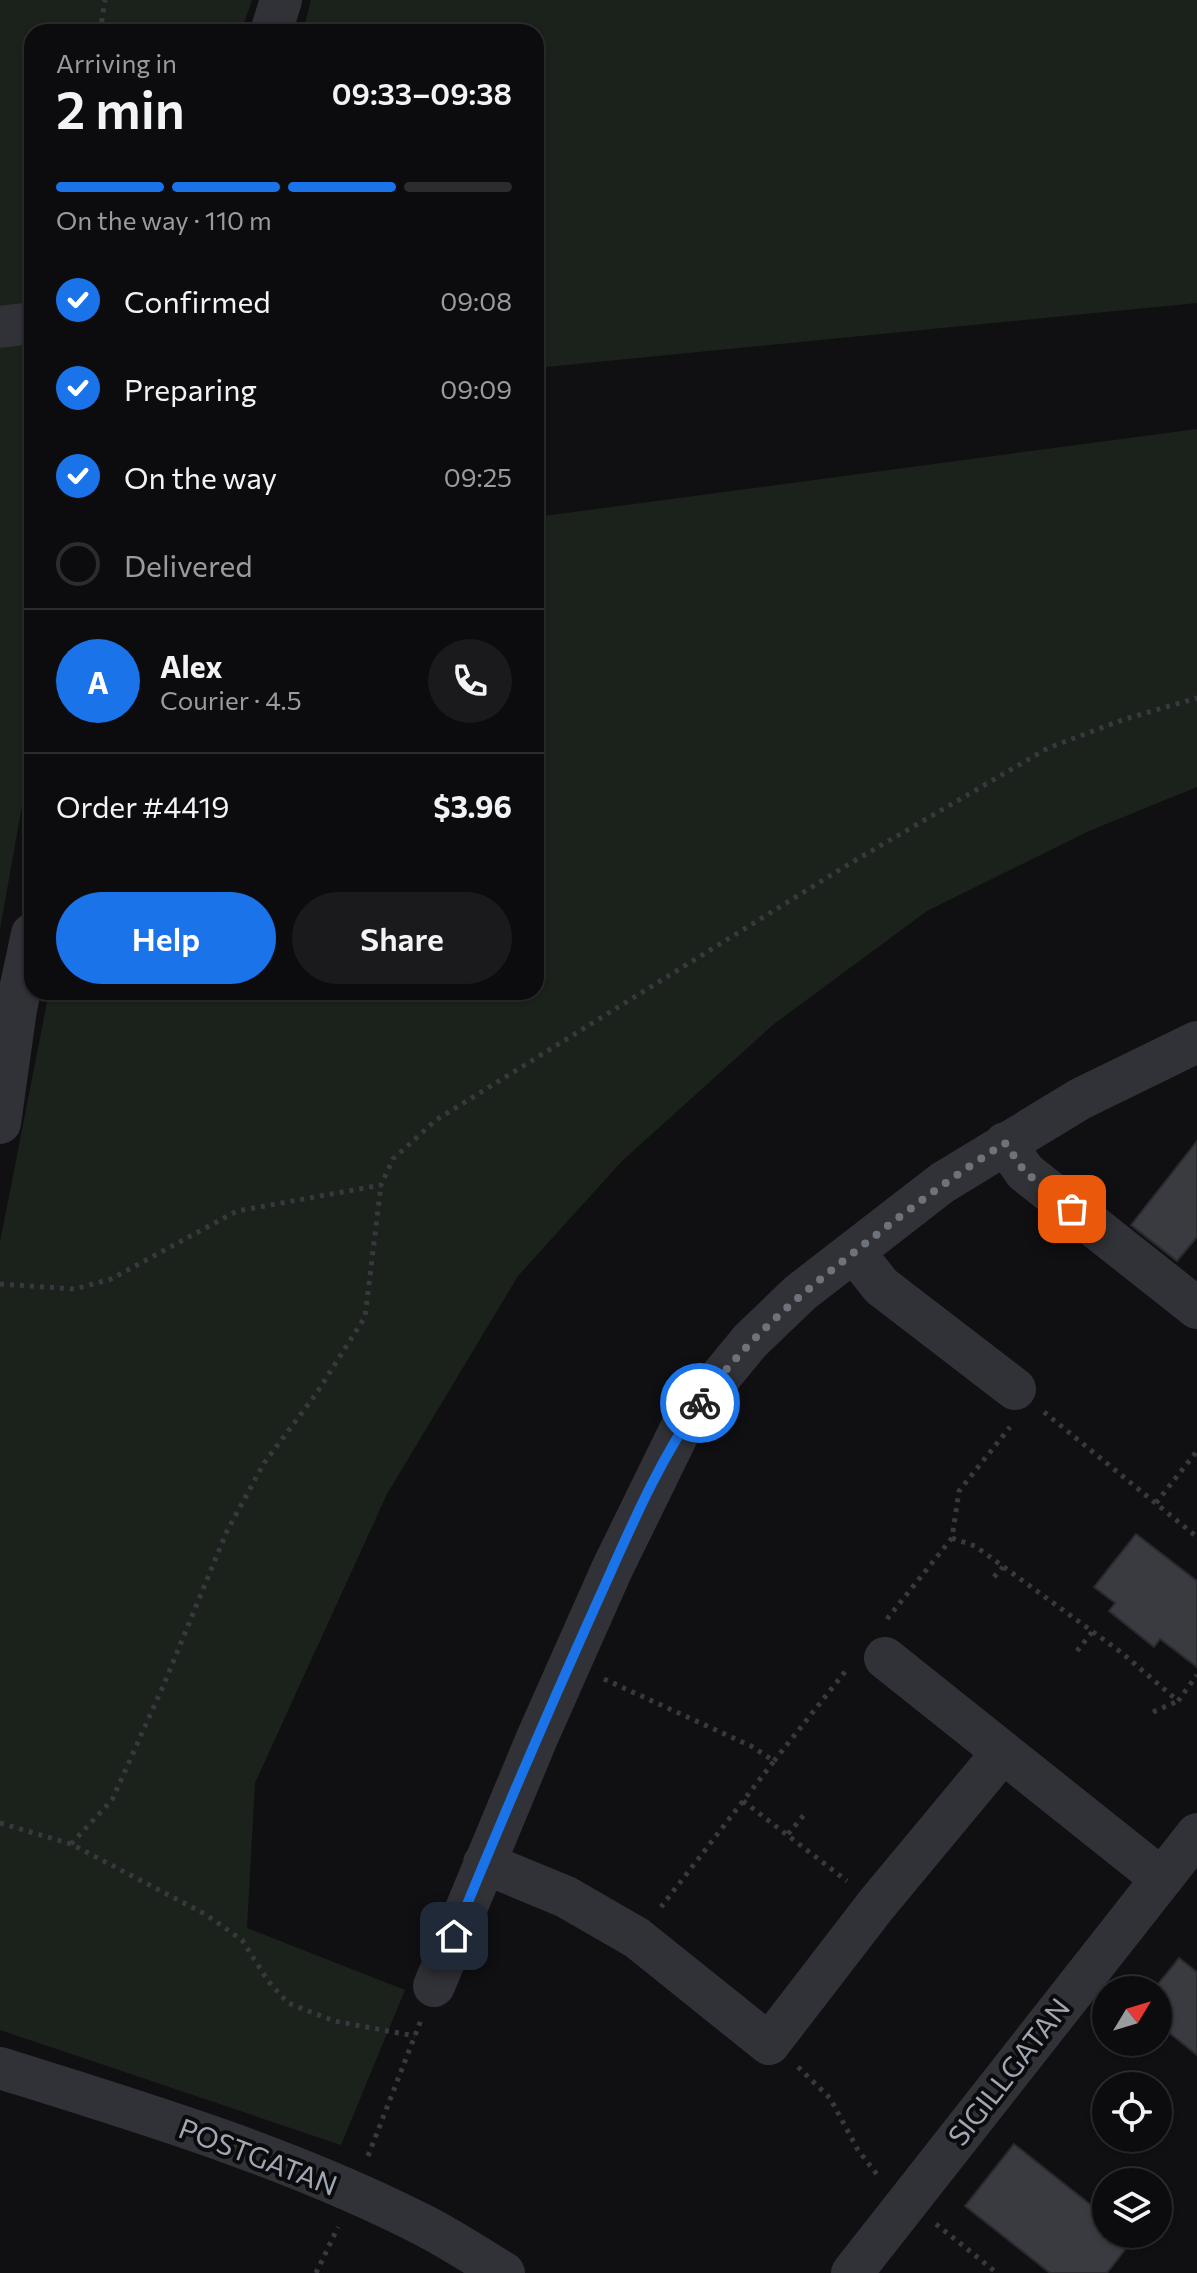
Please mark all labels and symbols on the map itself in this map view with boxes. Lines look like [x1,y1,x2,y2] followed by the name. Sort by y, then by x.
[1038,1175,1106,1243] pin
[660,1363,740,1443] courier
[420,1902,488,1970] pin
[1092,1976,1172,2056] north arrow
[940,1991,1076,2152] street label: SIGILLGATAN
[174,2110,342,2202] street label: POSTGATAN

